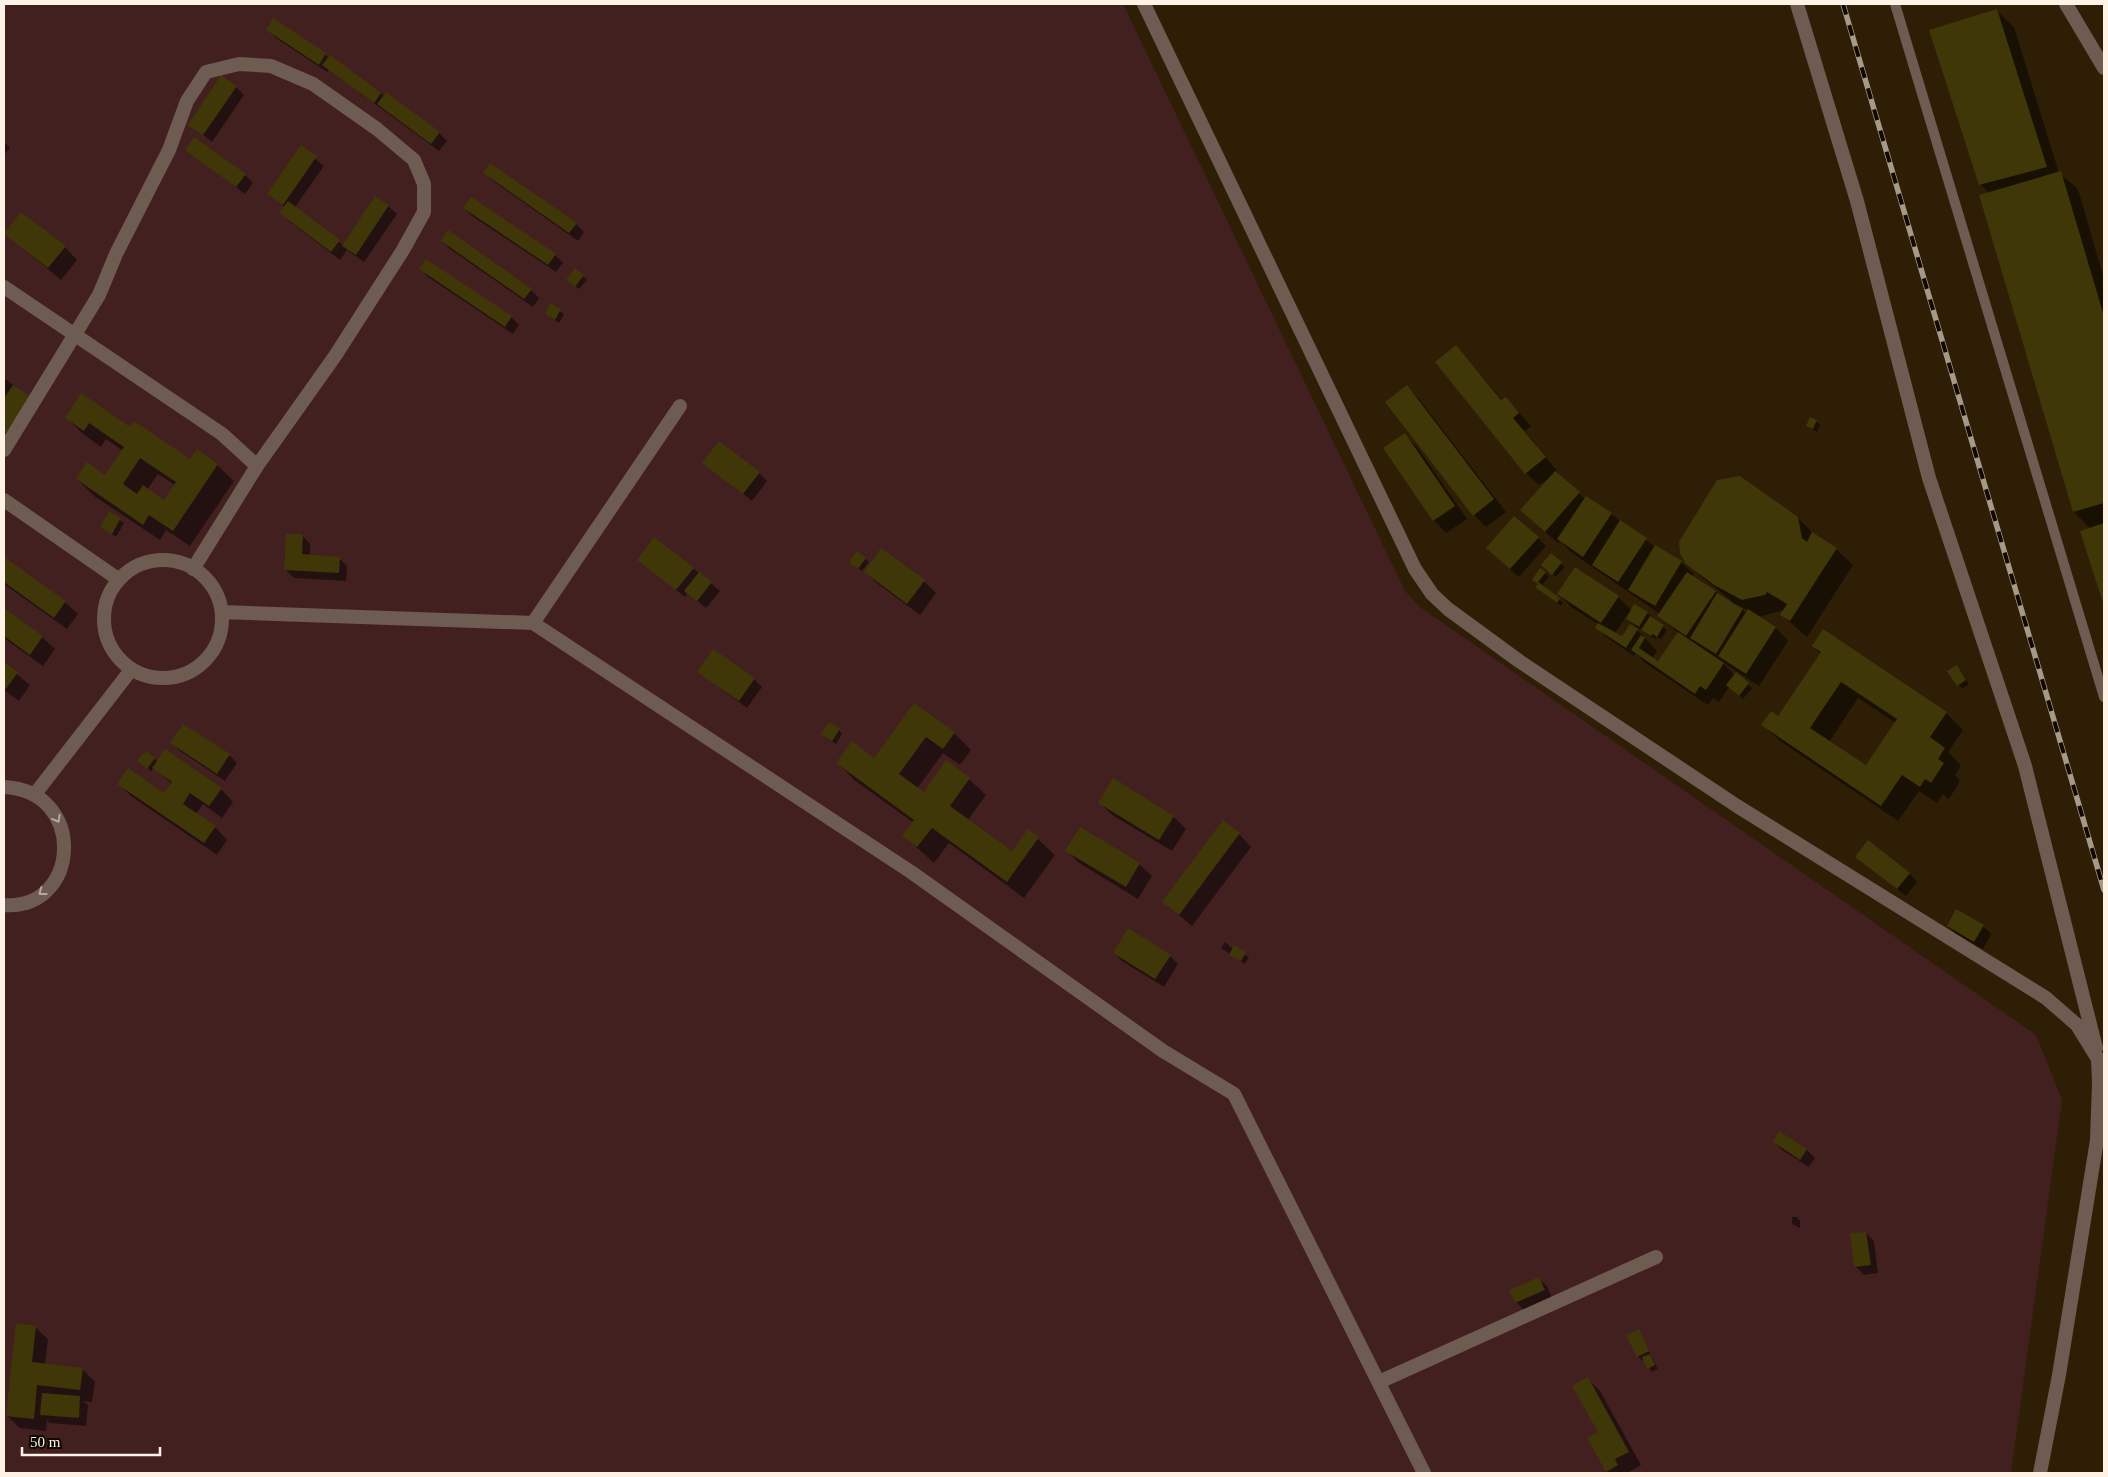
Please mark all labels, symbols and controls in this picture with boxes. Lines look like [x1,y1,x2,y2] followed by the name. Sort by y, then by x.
[51,813,61,822] one-way arrow
[39,887,48,895] one-way arrow
[22,1424,160,1456] scale bar
[30,1434,61,1450] text: 50 m

